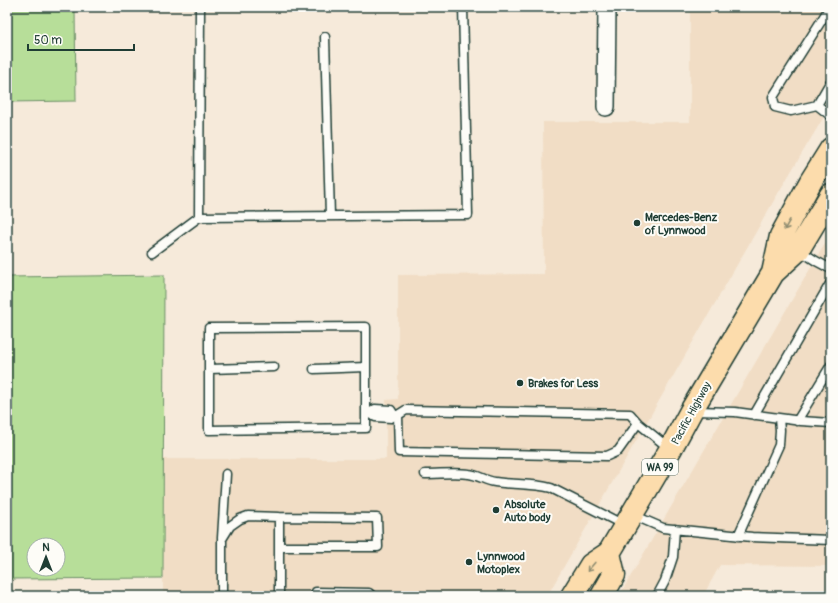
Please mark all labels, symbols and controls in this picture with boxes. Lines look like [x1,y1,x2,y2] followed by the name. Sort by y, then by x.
[28,26,134,52] scale bar
[34,33,62,48] text: 50 m
[644,211,717,237] place label: Mercedes-Benz of Lynnwood
[632,218,642,228] marker: Mercedes-Benz of Lynnwood
[782,218,790,230] one-way arrow
[528,377,598,390] place label: Brakes for Less
[515,378,525,388] marker: Brakes for Less
[669,379,714,447] street label: Pacific Highway
[642,459,678,475] road number: WA 99
[504,498,551,524] place label: Absolute Auto body
[491,505,501,515] marker: Absolute Auto body
[26,537,66,577] north arrow
[42,541,50,554] text: N
[477,550,525,576] place label: Lynnwood Motoplex
[464,557,474,567] marker: Lynnwood Motoplex
[587,562,595,573] one-way arrow

